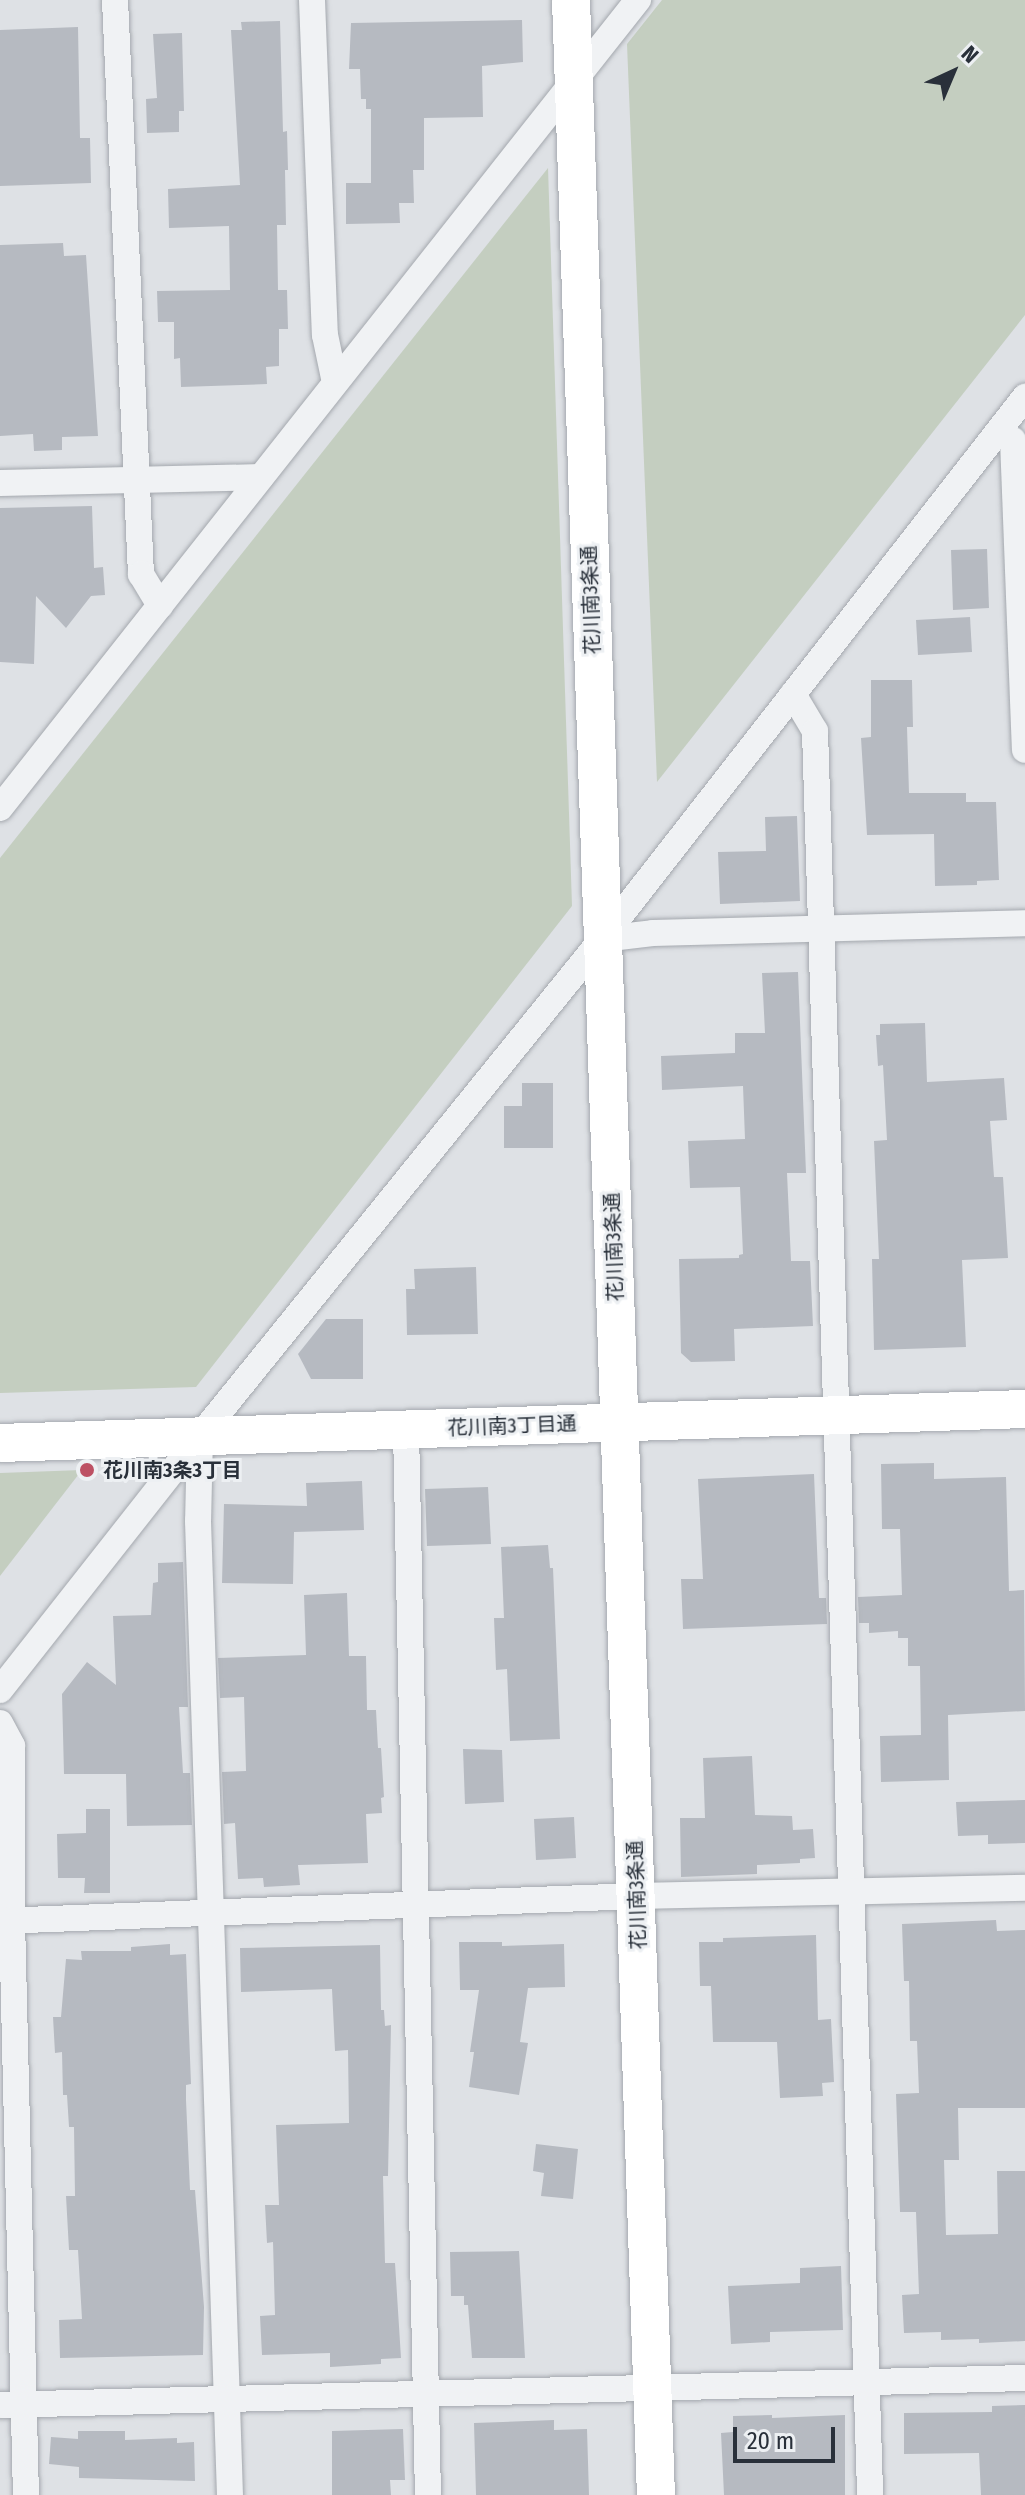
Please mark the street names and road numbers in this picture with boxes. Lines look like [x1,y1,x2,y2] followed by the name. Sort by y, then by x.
[577,545,605,655] street label: 花川南3条通
[600,1192,628,1302] street label: 花川南3条通
[447,1412,577,1440] street label: 花川南3丁目通
[623,1840,651,1950] street label: 花川南3条通

